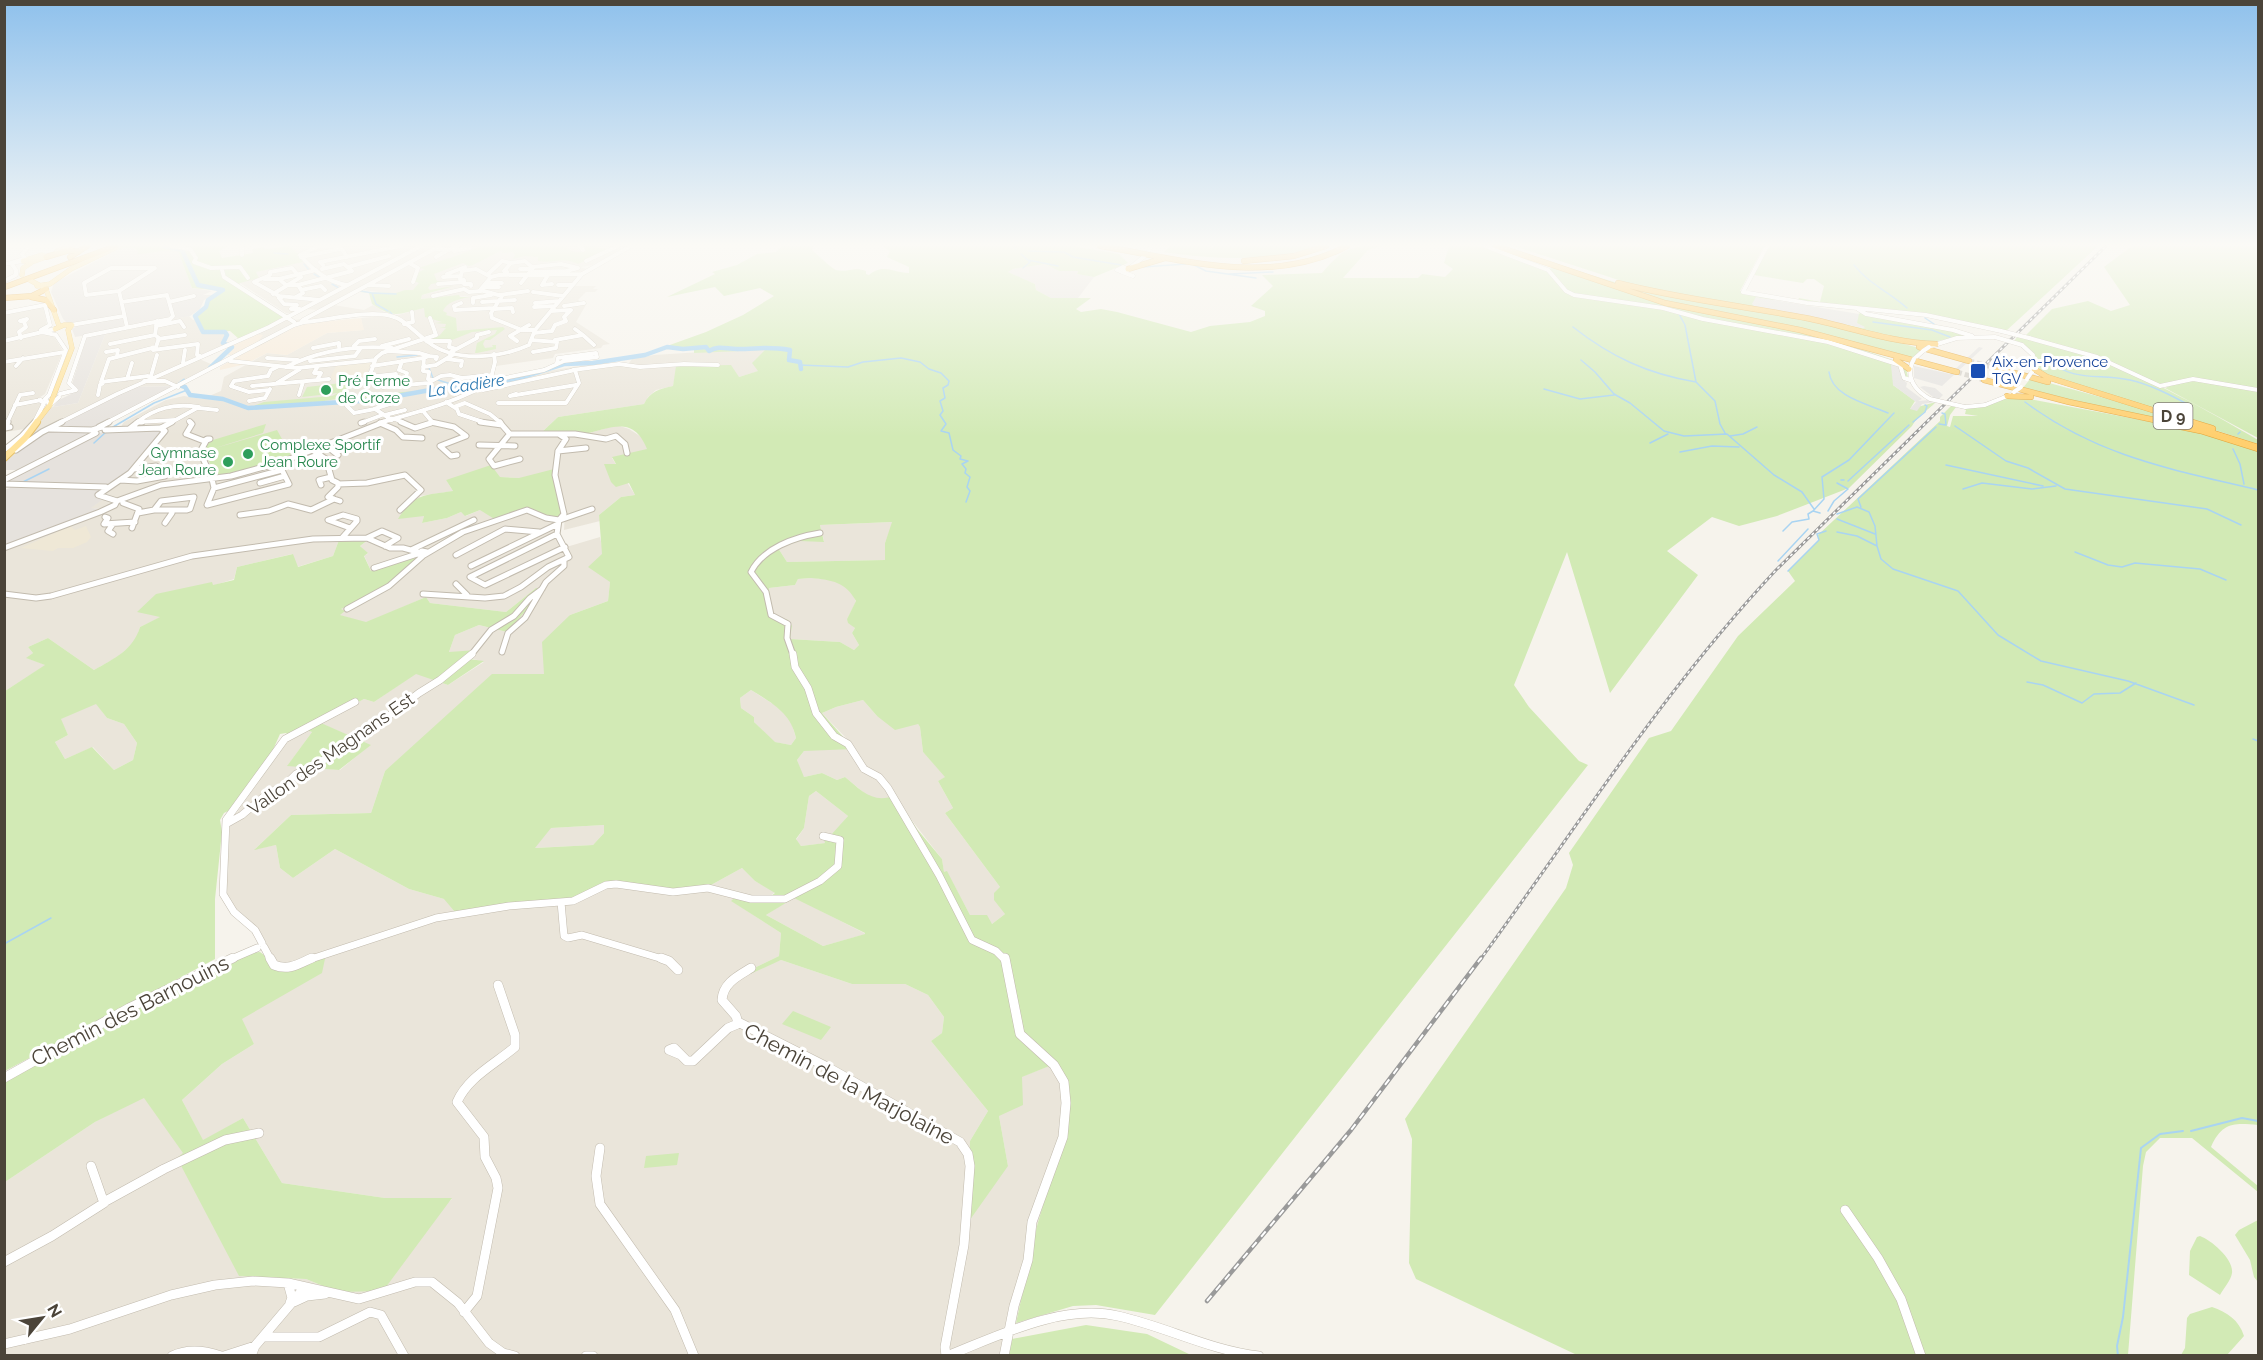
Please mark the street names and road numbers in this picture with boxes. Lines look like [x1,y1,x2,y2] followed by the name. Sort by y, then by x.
[2154,403,2192,429] road number: D 9
[244,688,418,819] street label: Vallon des Magnans Est
[27,950,233,1071] street label: Chemin des Barnouins
[740,1018,959,1150] street label: Chemin de la Marjolaine

